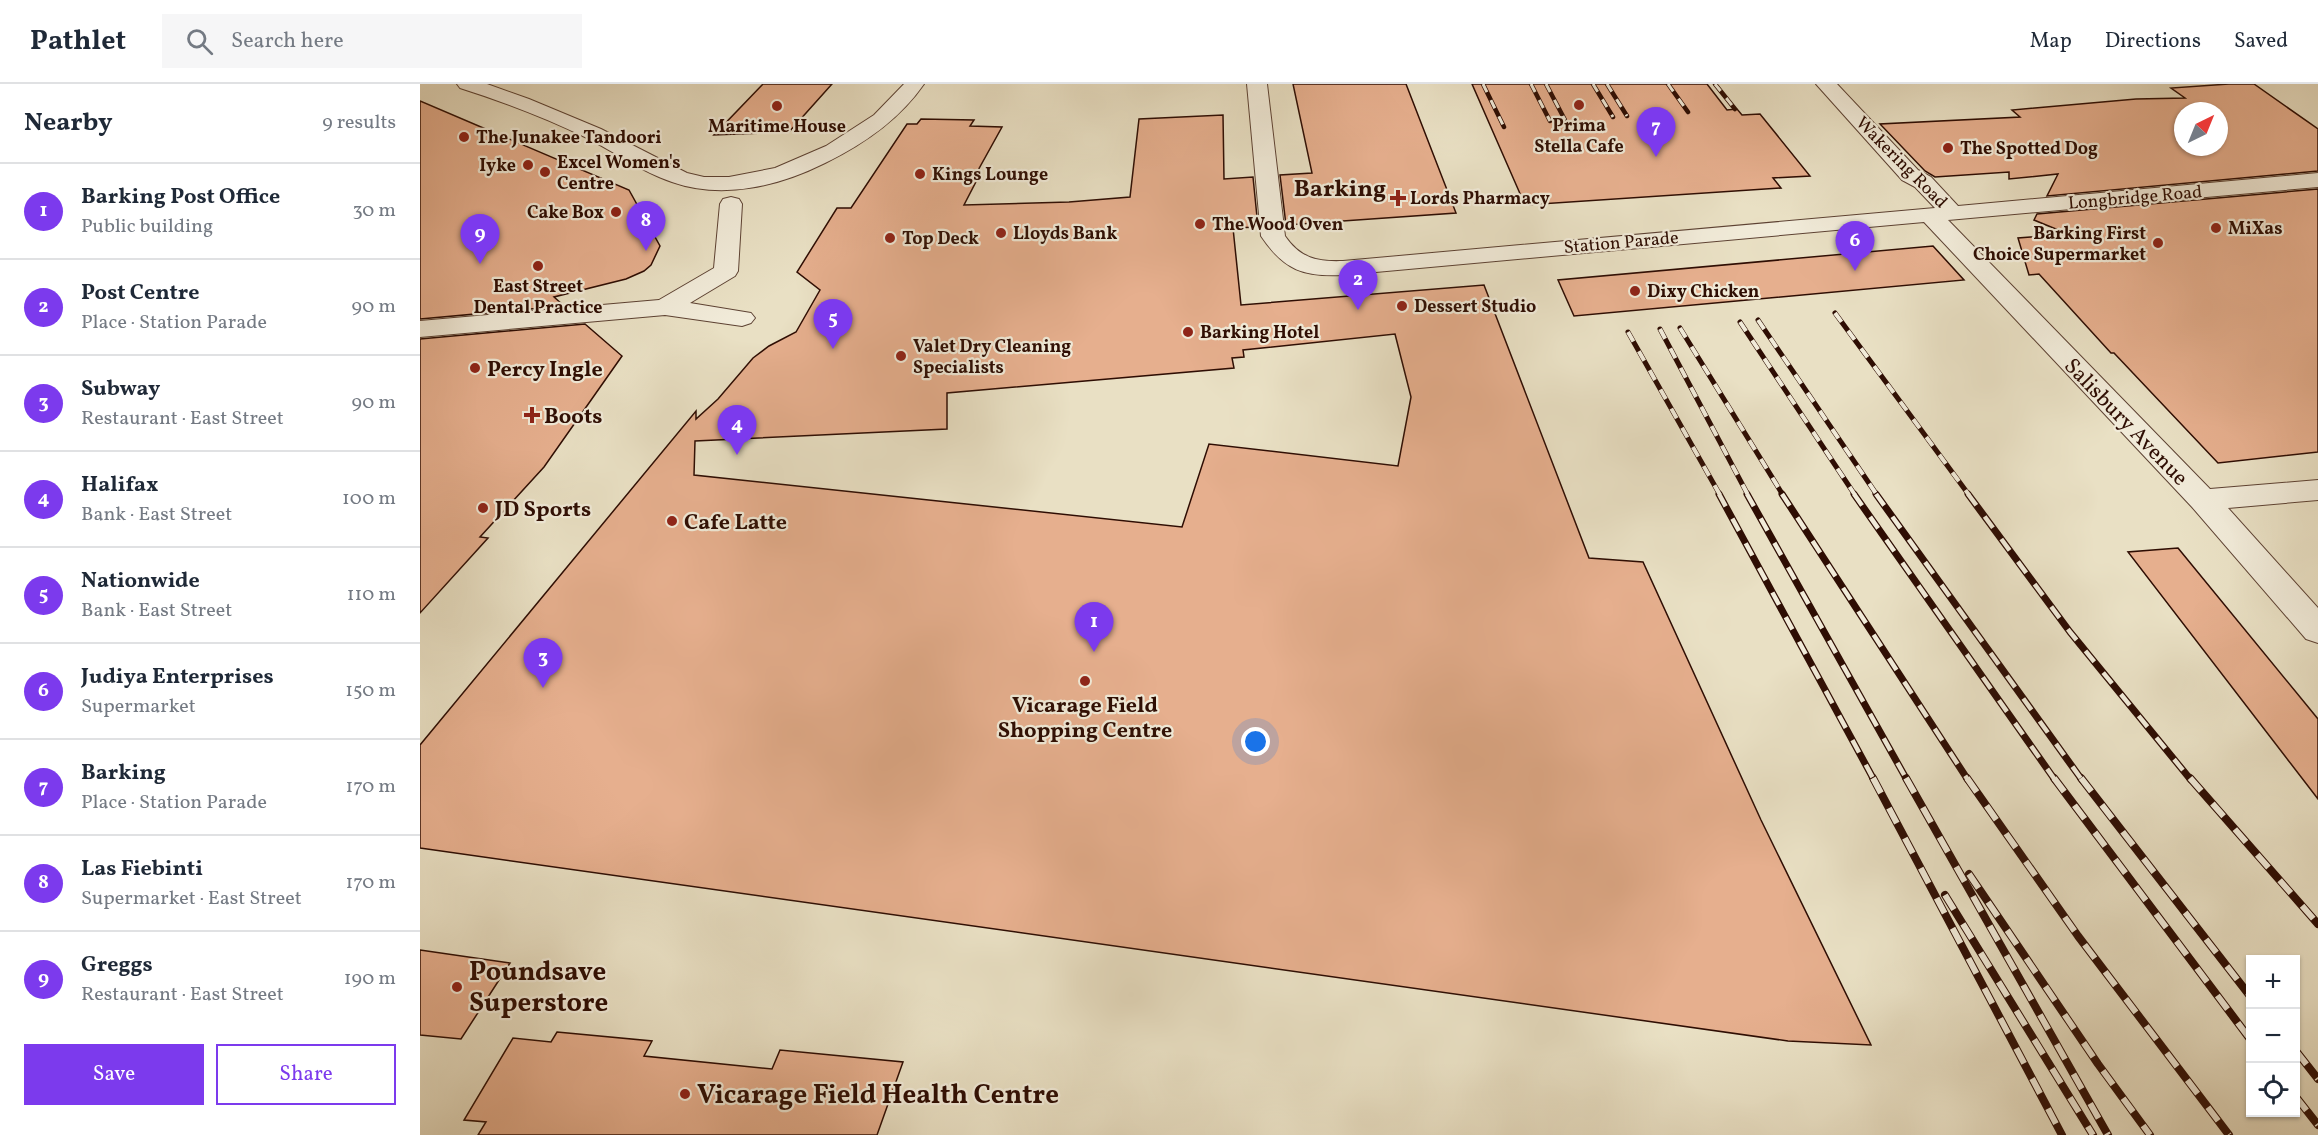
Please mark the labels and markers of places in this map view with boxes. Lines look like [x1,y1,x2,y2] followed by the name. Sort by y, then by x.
[1572,98,1586,112] marker: Prima Stella Cafe
[770,99,784,113] marker: Maritime House
[1636,107,1676,157] pin: 7
[1534,114,1624,160] place label: Prima Stella Cafe
[708,115,846,140] place label: Maritime House
[476,126,662,151] place label: The Junakee Tandoori
[457,130,471,144] marker: The Junakee Tandoori
[1960,137,2098,162] place label: The Spotted Dog
[1941,141,1955,155] marker: The Spotted Dog
[557,151,681,197] place label: Excel Women's Centre
[479,154,516,179] place label: Iyke
[521,158,535,172] marker: Iyke
[932,163,1048,188] place label: Kings Lounge
[538,165,552,179] marker: Excel Women's Centre
[913,167,927,181] marker: Kings Lounge
[1410,187,1550,212] place label: Lords Pharmacy
[1391,191,1405,205] marker: Lords Pharmacy
[527,201,604,226] place label: Cake Box
[626,202,666,251] pin: 8
[609,205,623,219] marker: Cake Box
[1212,213,1343,238] place label: The Wood Oven
[460,214,500,264] pin: 9
[1193,217,1207,231] marker: The Wood Oven
[2228,217,2283,242] place label: MiXas
[2209,221,2223,235] marker: MiXas
[1013,222,1117,247] place label: Lloyds Bank
[1836,222,1874,271] pin: 6
[1973,222,2146,268] place label: Barking First Choice Supermarket
[994,226,1008,240] marker: Lloyds Bank
[902,227,979,252] place label: Top Deck
[883,231,897,245] marker: Top Deck
[2151,236,2165,250] marker: Barking First Choice Supermarket
[531,259,545,273] marker: East Street Dental Practice
[1338,260,1378,310] pin: 2
[473,275,603,321] place label: East Street Dental Practice
[1647,280,1760,305] place label: Dixy Chicken
[1628,284,1642,298] marker: Dixy Chicken
[1414,295,1536,320] place label: Dessert Studio
[1395,299,1409,313] marker: Dessert Studio
[814,300,852,349] pin: 5
[1200,321,1319,346] place label: Barking Hotel
[1181,325,1195,339] marker: Barking Hotel
[913,335,1071,381] place label: Valet Dry Cleaning Specialists
[894,349,908,363] marker: Valet Dry Cleaning Specialists
[487,355,603,386] place label: Percy Ingle
[468,361,482,375] marker: Percy Ingle
[544,402,602,433] place label: Boots
[718,406,756,455] pin: 4
[525,408,539,422] marker: Boots
[494,495,591,526] place label: JD Sports
[476,501,490,515] marker: JD Sports
[684,508,787,539] place label: Cafe Latte
[665,514,679,528] marker: Cafe Latte
[1074,602,1114,652] pin: 1
[524,638,562,688] pin: 3
[1078,674,1092,688] marker: Vicarage Field Shopping Centre
[998,691,1172,747] place label: Vicarage Field Shopping Centre
[469,954,608,1023] place label: Poundsave Superstore
[450,980,464,994] marker: Poundsave Superstore
[697,1077,1059,1115] place label: Vicarage Field Health Centre
[678,1087,692,1101] marker: Vicarage Field Health Centre

